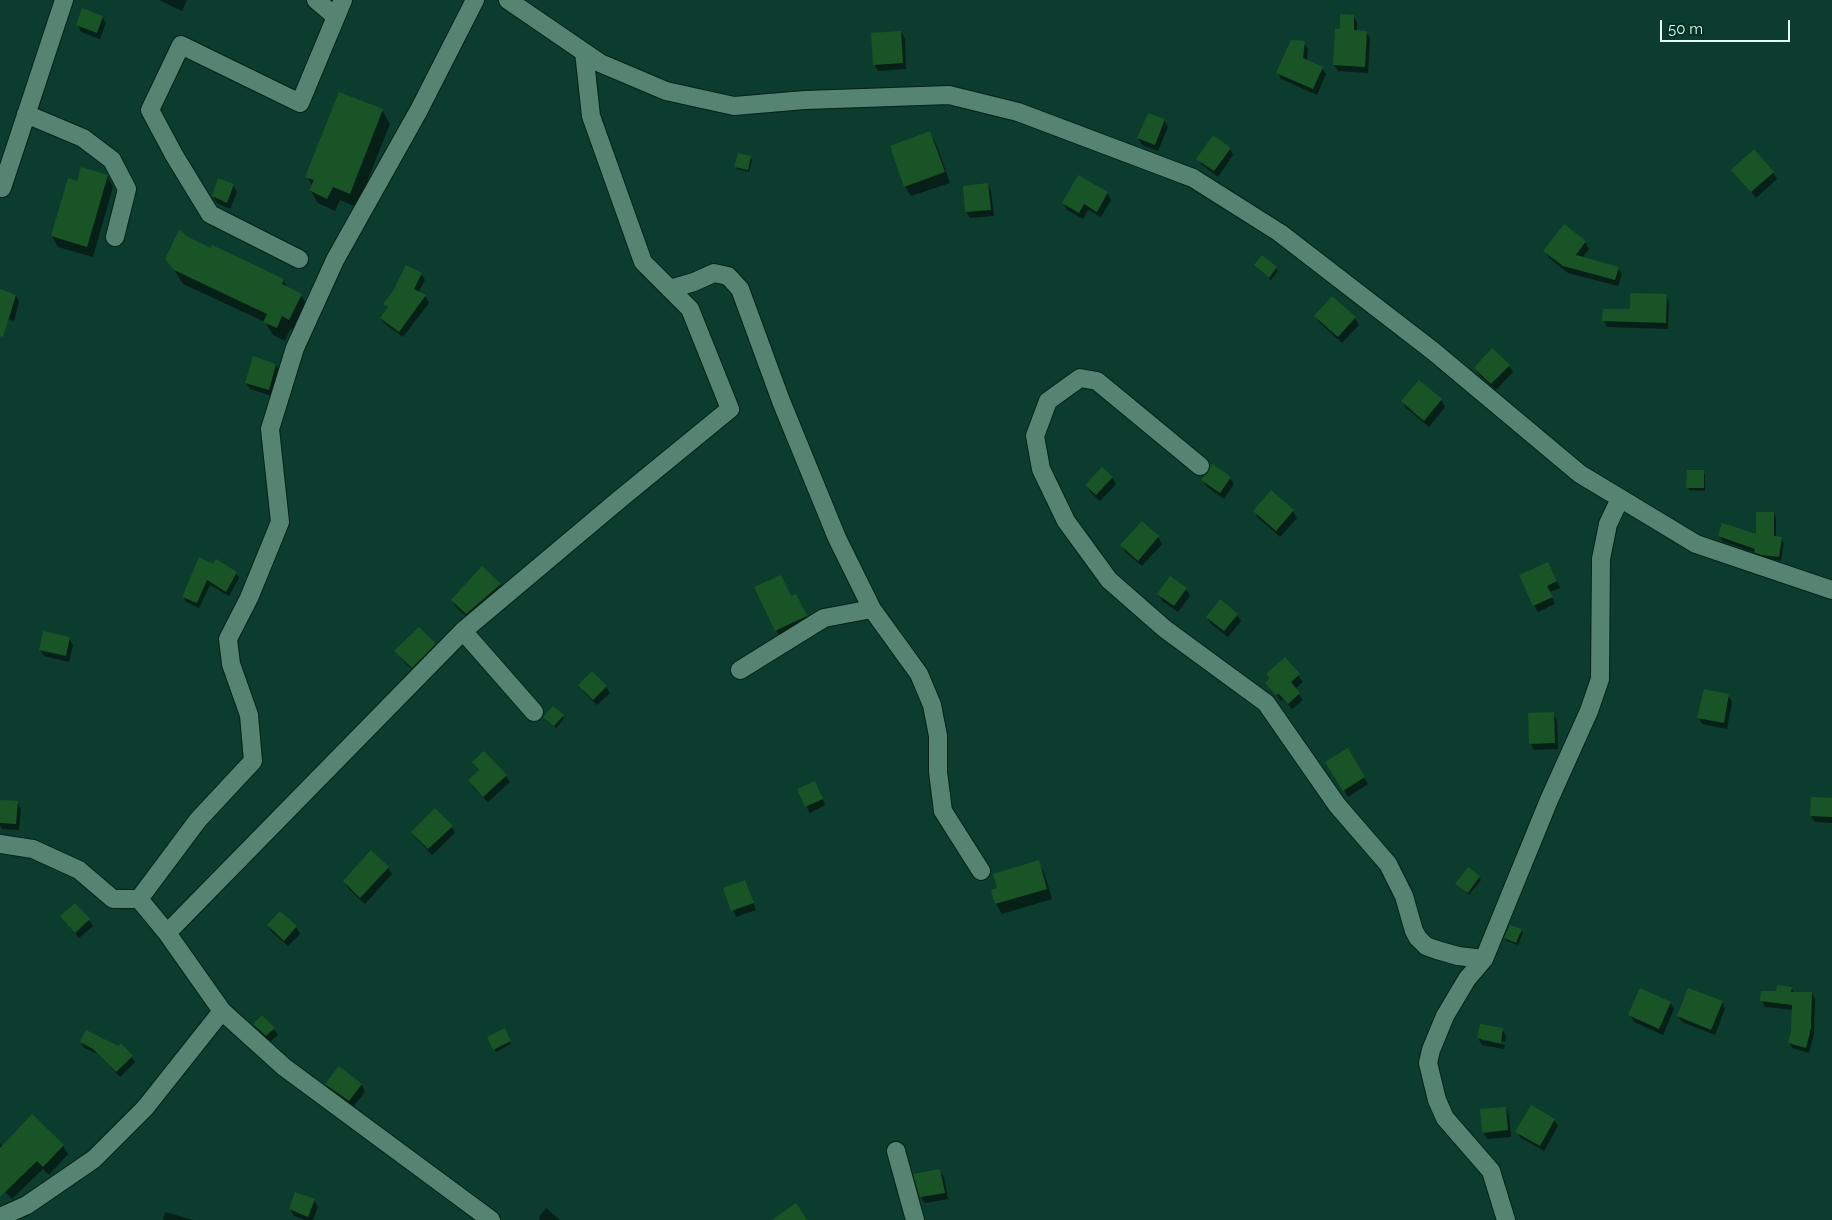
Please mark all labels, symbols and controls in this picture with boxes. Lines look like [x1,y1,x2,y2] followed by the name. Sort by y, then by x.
[1662,10,1792,42] scale bar
[1668,20,1703,38] text: 50 m

